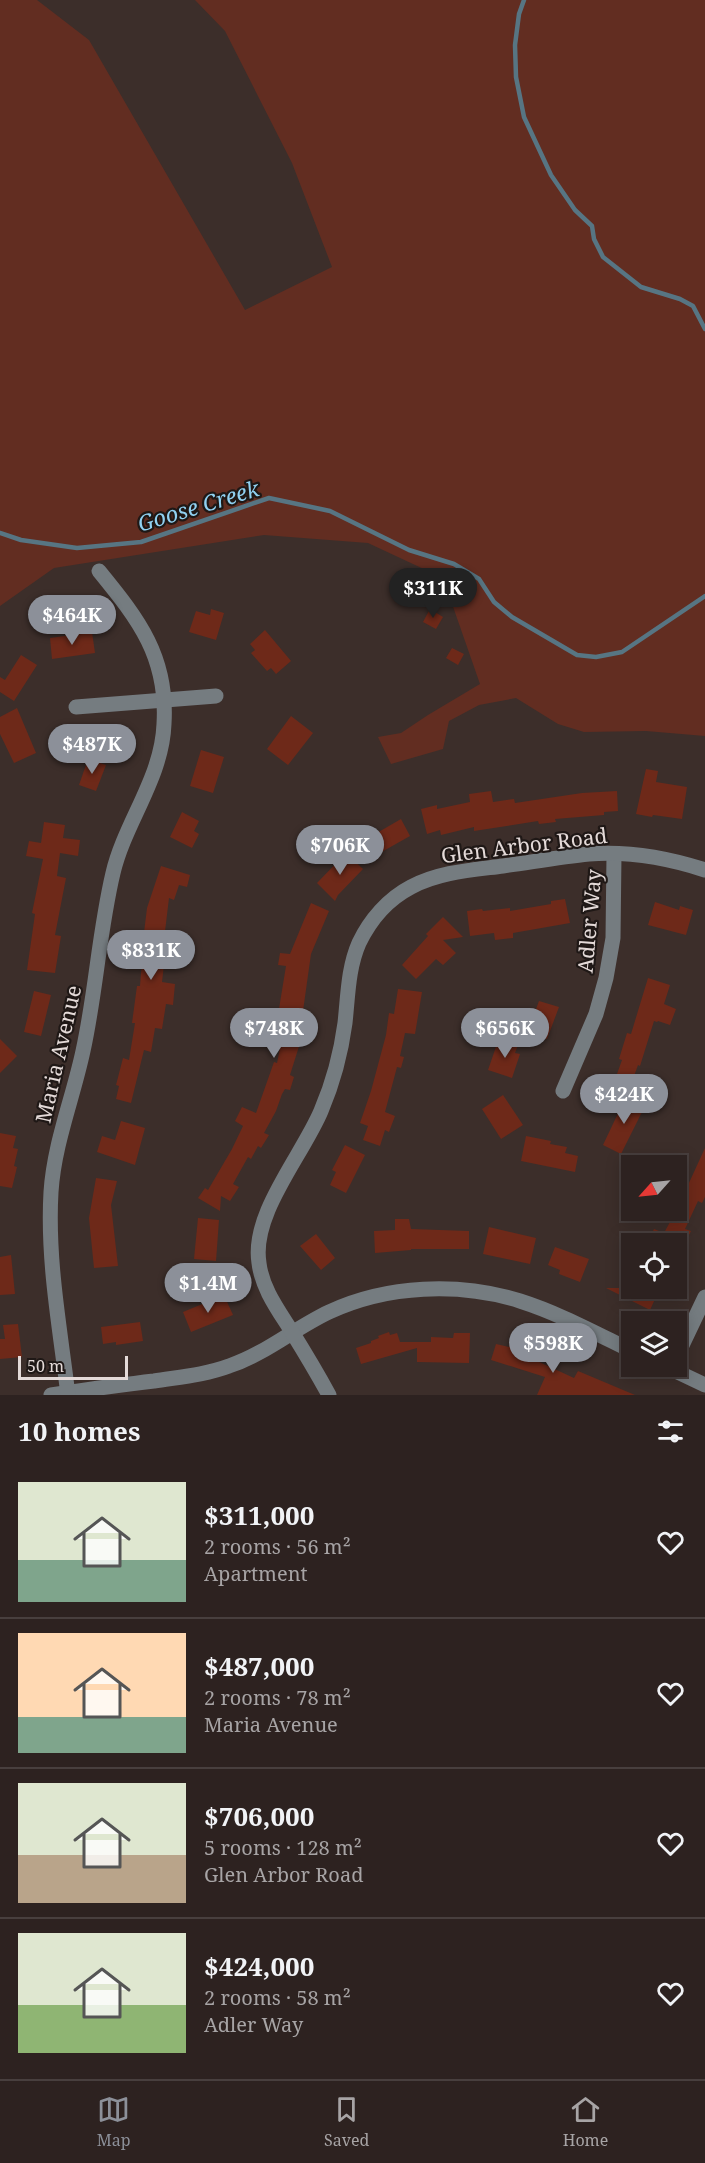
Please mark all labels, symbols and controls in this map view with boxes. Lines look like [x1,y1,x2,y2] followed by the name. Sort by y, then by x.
[134,472,264,538] water label: Goose Creek
[391,568,475,619] pin: $311K
[403,574,463,601] text: $311K
[30,595,114,646] pin: $464K
[42,601,102,628] text: $464K
[50,724,134,775] pin: $487K
[62,730,122,757] text: $487K
[439,821,609,869] street label: Glen Arbor Road
[298,825,382,876] pin: $706K
[310,831,370,858] text: $706K
[571,868,607,974] street label: Adler Way
[109,930,193,981] pin: $831K
[121,936,181,963] text: $831K
[29,982,87,1126] street label: Maria Avenue
[232,1008,316,1059] pin: $748K
[463,1008,547,1059] pin: $656K
[244,1014,304,1041] text: $748K
[475,1014,535,1041] text: $656K
[582,1074,666,1125] pin: $424K
[594,1080,654,1107] text: $424K
[621,1155,687,1221] north arrow
[621,1155,687,1377] map controls
[621,1233,687,1299] button: locate
[166,1263,250,1314] pin: $1.4M
[179,1269,237,1296] text: $1.4M
[621,1311,687,1377] button: layers
[511,1323,595,1374] pin: $598K
[523,1329,583,1356] text: $598K
[18,1353,128,1380] scale bar
[27,1355,64,1377] text: 50 m
[18,1413,140,1449] text: 10 homes
[654,1415,687,1448] icon: filters
[204,1497,314,1533] text: $311,000
[66,1506,138,1578] icon: home
[654,1526,687,1559] icon: heart
[204,1533,351,1560] text: 2 rooms · 56 m²
[204,1560,308,1587] text: Apartment
[204,1648,314,1684] text: $487,000
[66,1657,138,1729] icon: home
[654,1677,687,1710] icon: heart
[204,1684,351,1711] text: 2 rooms · 78 m²
[204,1711,338,1738] text: Maria Avenue
[204,1798,314,1834] text: $706,000
[66,1807,138,1879] icon: home
[654,1827,687,1860] icon: heart
[204,1834,362,1861] text: 5 rooms · 128 m²
[204,1861,363,1888] text: Glen Arbor Road
[204,1948,314,1984] text: $424,000
[66,1957,138,2029] icon: home
[654,1977,687,2010] icon: heart
[204,1984,351,2011] text: 2 rooms · 58 m²
[204,2011,303,2038] text: Adler Way
[97,2093,131,2151] tab: Map
[324,2093,369,2151] tab: Saved
[563,2093,608,2151] tab: Home

